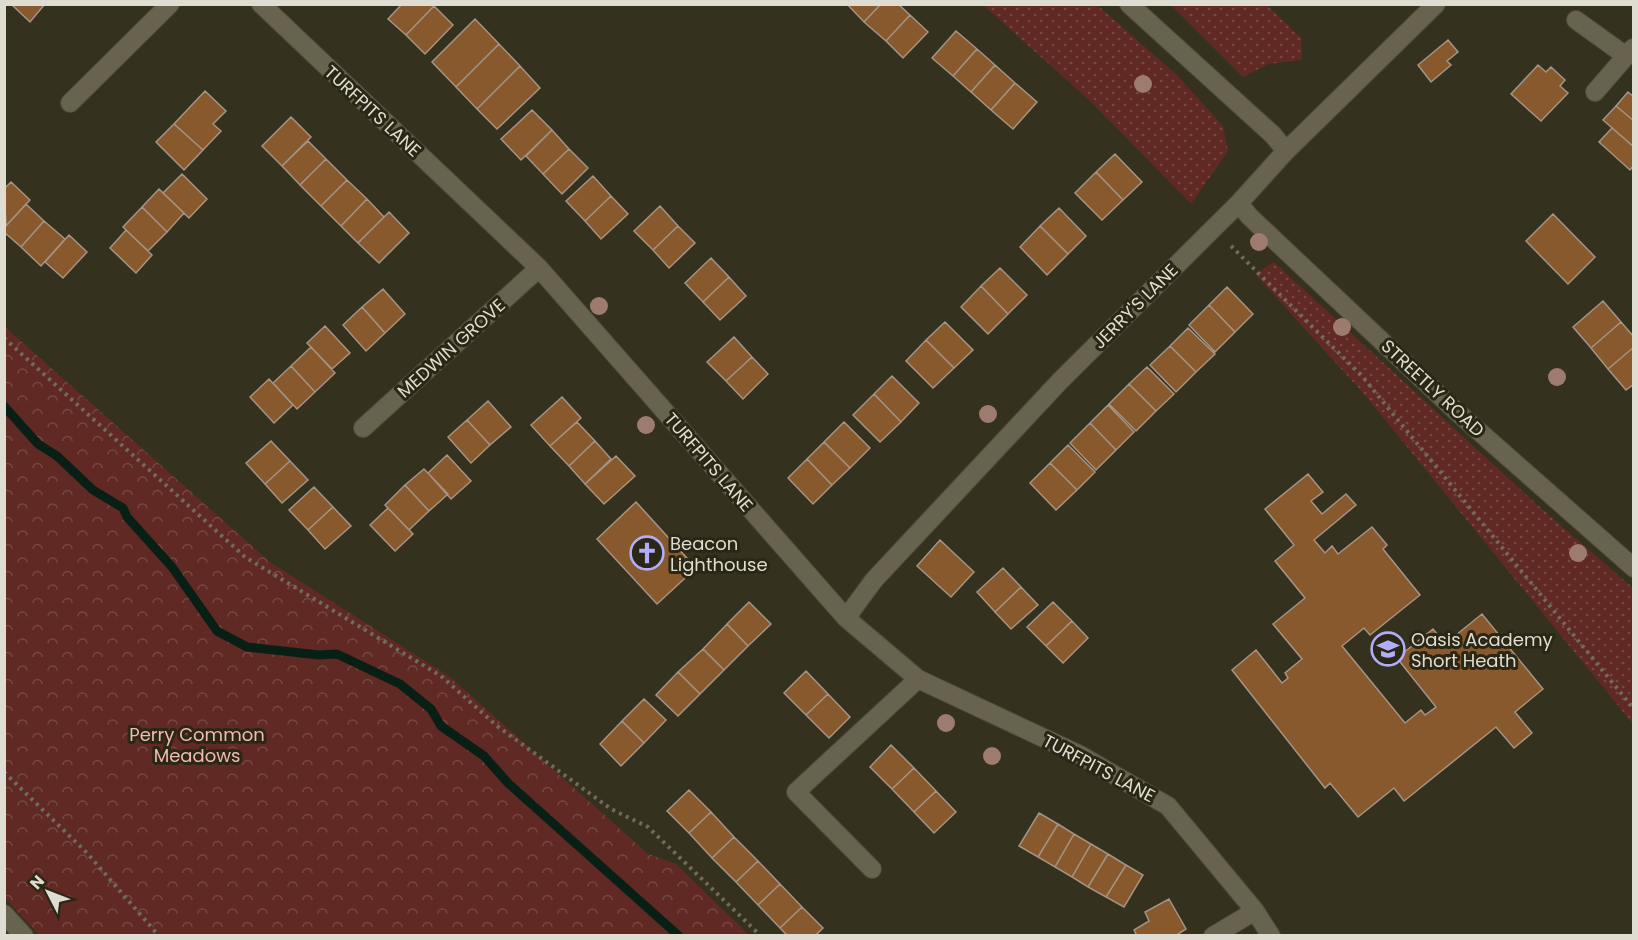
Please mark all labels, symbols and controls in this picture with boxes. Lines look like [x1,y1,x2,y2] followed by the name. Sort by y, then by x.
[319,60,427,162] street label: TURFPITS LANE
[1087,258,1183,354] street label: JERRY'S LANE
[392,293,510,403] street label: MEDWIN GROVE
[1376,334,1490,442] street label: STREETLY ROAD
[659,407,759,517] street label: TURFPITS LANE
[670,531,768,577] place label: Beacon Lighthouse
[629,535,665,571] church icon: Beacon Lighthouse
[1411,627,1553,673] place label: Oasis Academy Short Heath
[1370,631,1406,667] school or university icon: Oasis Academy Short Heath
[129,722,265,768] park label: Perry Common Meadows
[1039,728,1159,808] street label: TURFPITS LANE
[18,862,78,922] north arrow
[25,870,50,894] text: N

